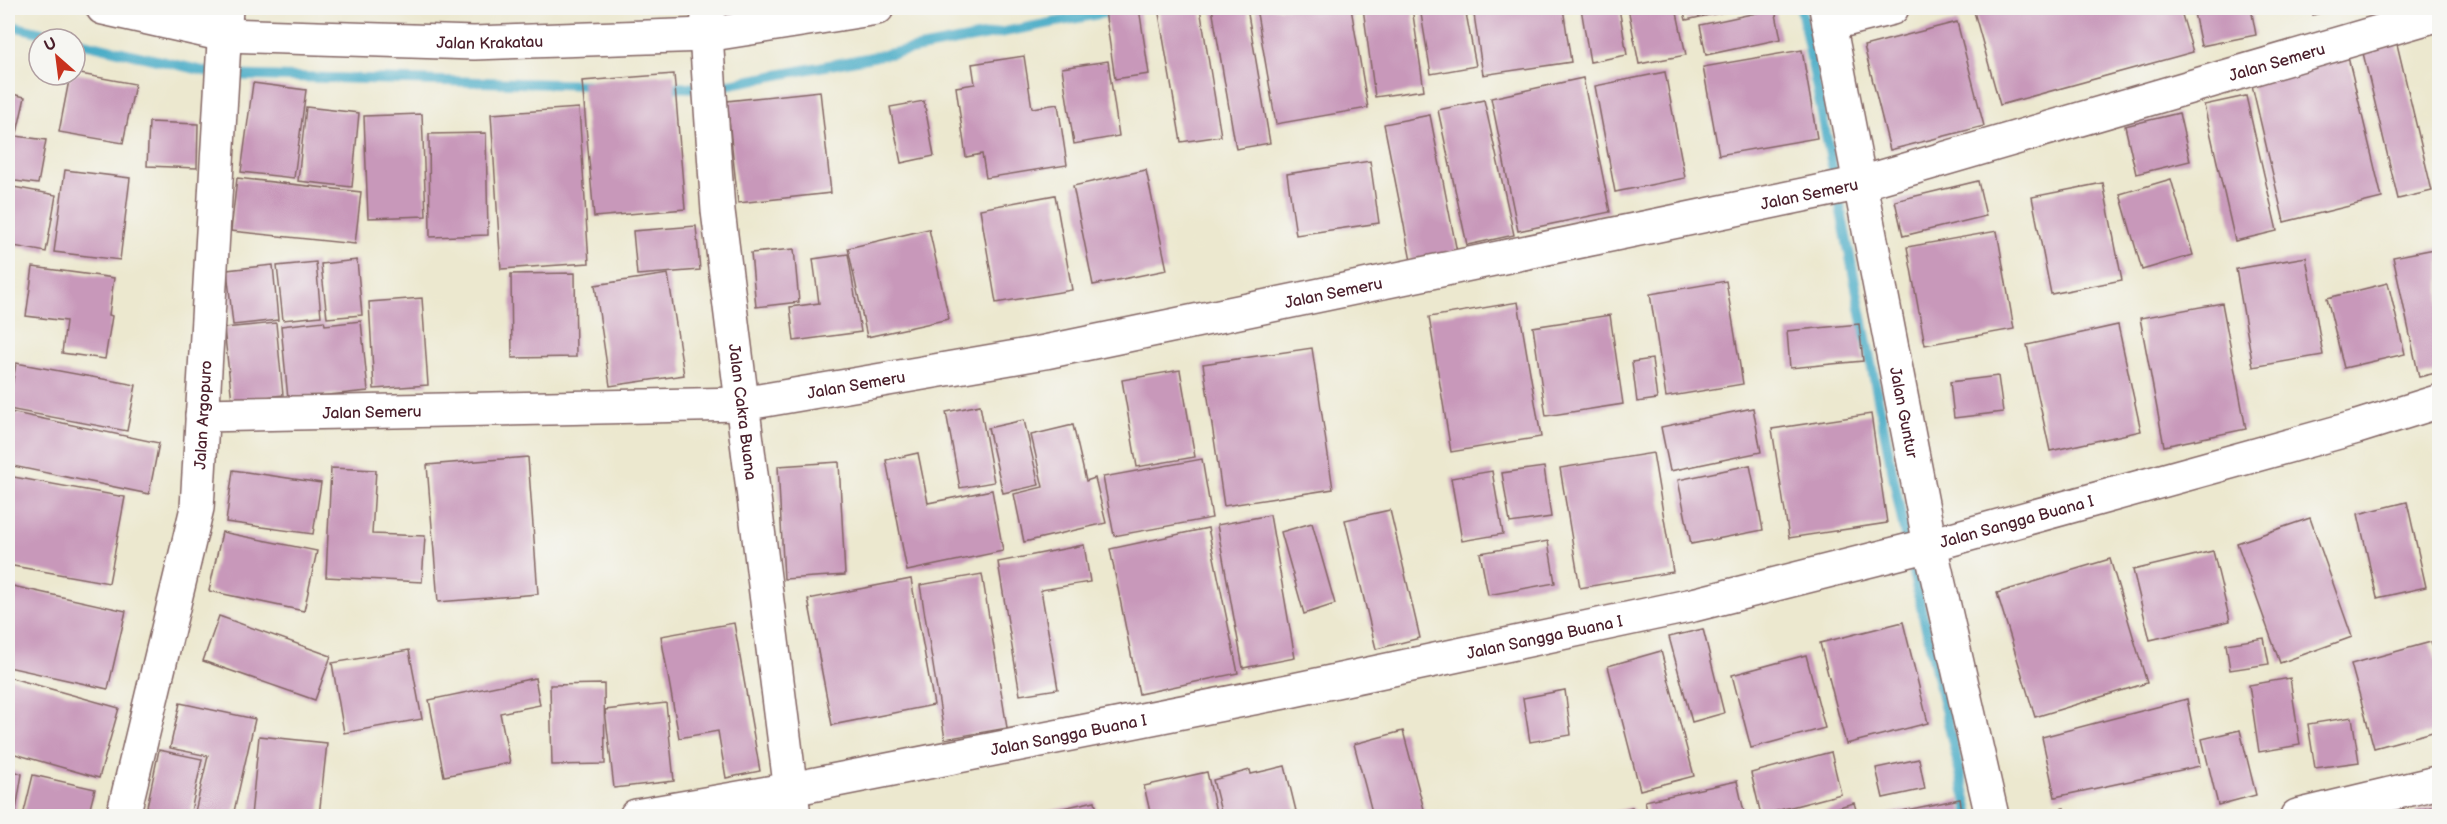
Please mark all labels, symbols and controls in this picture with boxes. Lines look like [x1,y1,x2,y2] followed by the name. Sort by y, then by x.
[27,27,87,87] north arrow
[436,33,544,54] street label: Jalan Krakatau
[41,34,60,56] text: U
[2227,40,2328,86] street label: Jalan Semeru
[1759,176,1860,215] street label: Jalan Semeru
[1283,274,1384,313] street label: Jalan Semeru
[724,343,760,481] street label: Jalan Cakra Buana
[191,360,217,470] street label: Jalan Argopuro
[1885,366,1921,460] street label: Jalan Guntur
[806,368,907,404] street label: Jalan Semeru
[322,403,422,424] street label: Jalan Semeru
[1938,492,2096,553] street label: Jalan Sangga Buana I
[1465,612,1624,664] street label: Jalan Sangga Buana I
[989,711,1148,761] street label: Jalan Sangga Buana I

